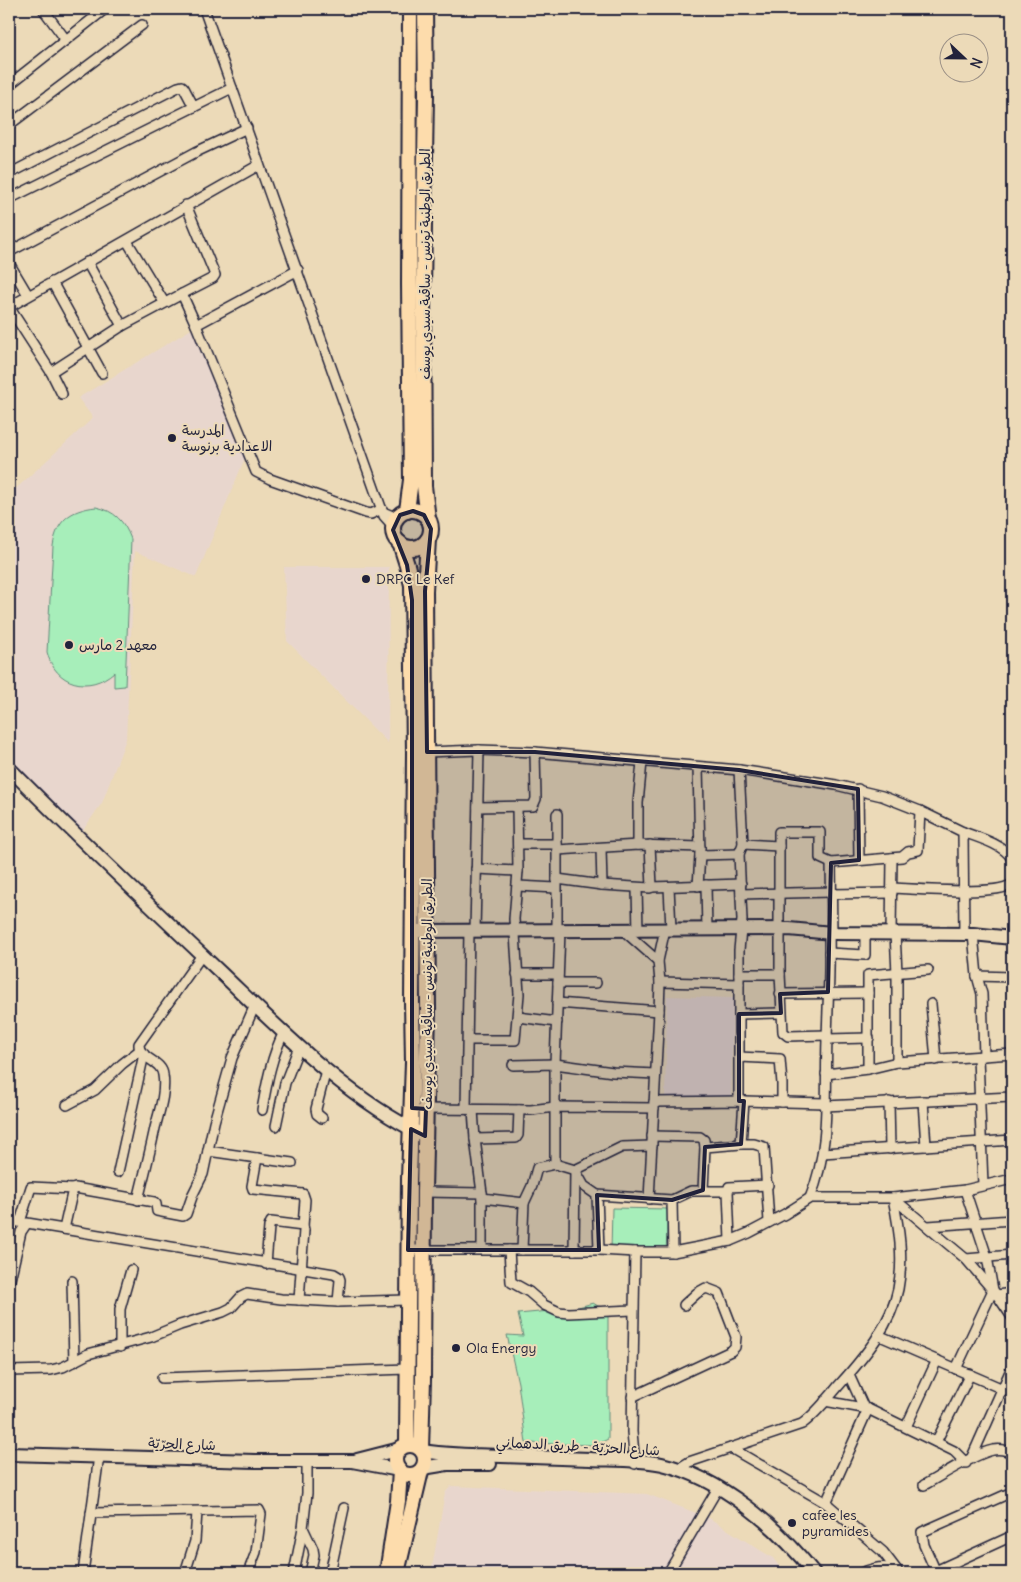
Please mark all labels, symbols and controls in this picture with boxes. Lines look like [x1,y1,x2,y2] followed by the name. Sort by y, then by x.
[938,32,988,82] north arrow
[966,55,986,71] text: N
[416,148,436,380] street label: الطريق الوطنية تونس - ساقية سيدي يوسف
[182,421,272,455] place label: المدرسة الاعدادية برنوسة
[166,432,178,444] marker: المدرسة الاعدادية برنوسة
[376,570,455,588] place label: DRPC Le Kef
[360,573,372,585] marker: DRPC Le Kef
[79,636,157,654] place label: معهد 2 مارس
[63,639,75,651] marker: معهد 2 مارس
[418,878,438,1110] street label: الطريق الوطنية تونس - ساقية سيدي يوسف
[466,1339,536,1357] place label: Ola Energy
[450,1342,462,1354] marker: Ola Energy
[495,1433,660,1463] street label: شارع الحرّيّة - طريق الدهماني
[148,1434,216,1455] street label: شارع الحرّيّة
[802,1506,869,1540] place label: cafee les pyramides
[786,1517,798,1529] marker: cafee les pyramides

